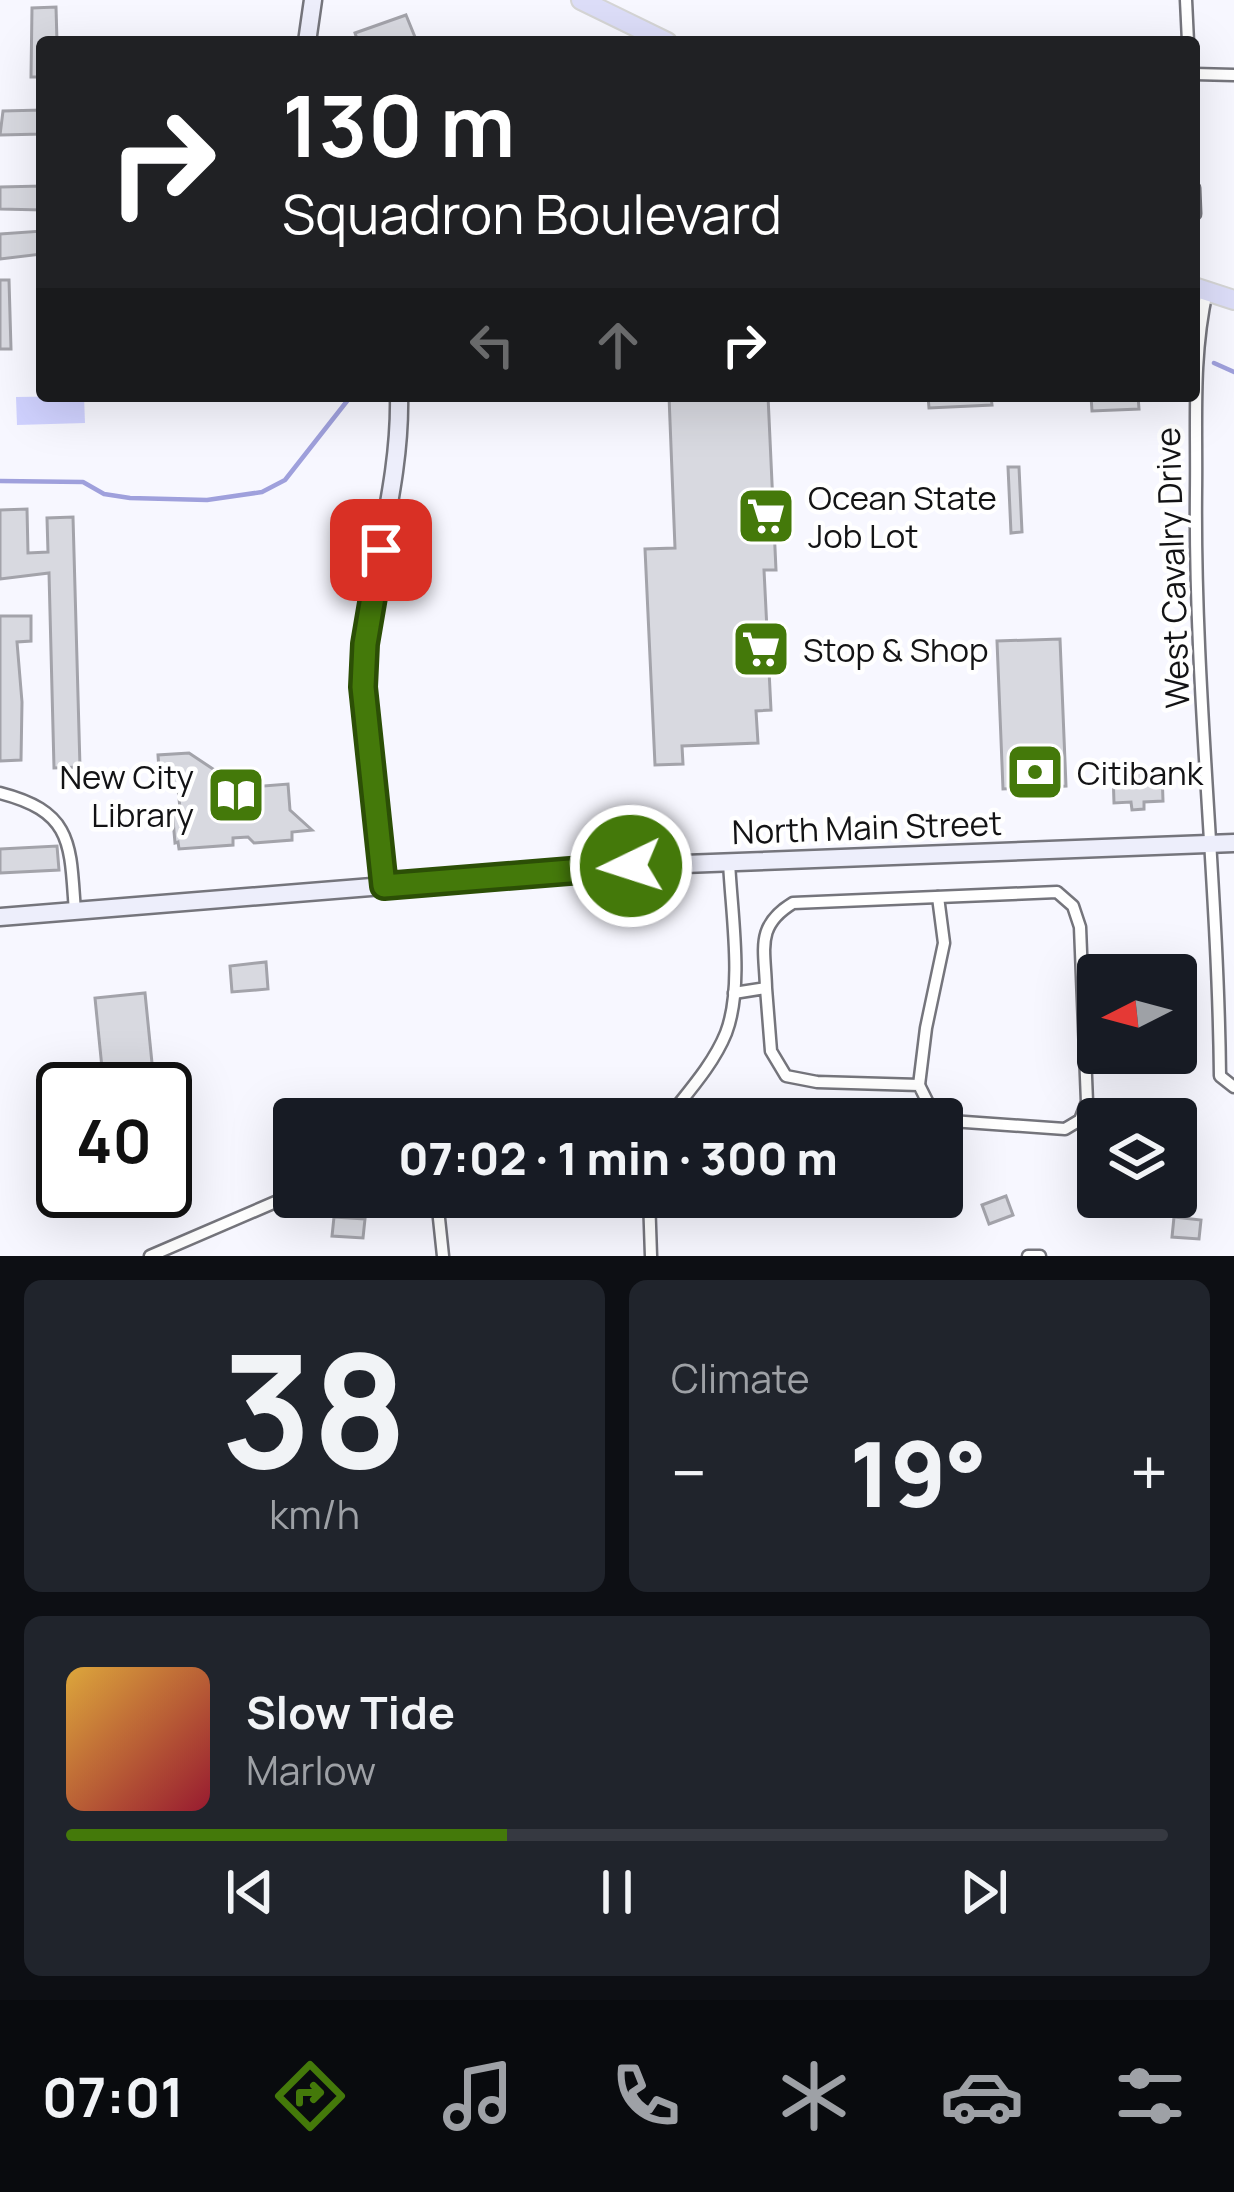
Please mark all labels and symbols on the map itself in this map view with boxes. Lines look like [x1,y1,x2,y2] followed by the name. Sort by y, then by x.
[1145,427,1199,709] street label: West Cavalry Drive
[808,475,997,558] place label: Ocean State Job Lot
[735,485,797,547] supermarket icon: Ocean State Job Lot
[330,499,432,601] pin
[730,618,792,680] supermarket icon: Stop & Shop
[803,627,989,672] place label: Stop & Shop
[1004,741,1066,803] bank icon: Citibank
[1077,750,1205,795] place label: Citibank
[59,754,194,837] place label: New City Library
[205,764,267,826] library icon: New City Library
[731,800,1003,854] street label: North Main Street
[568,803,694,929] position arrow
[1077,954,1197,1074] north arrow
[36,1062,192,1218] speed limit sign: 40

